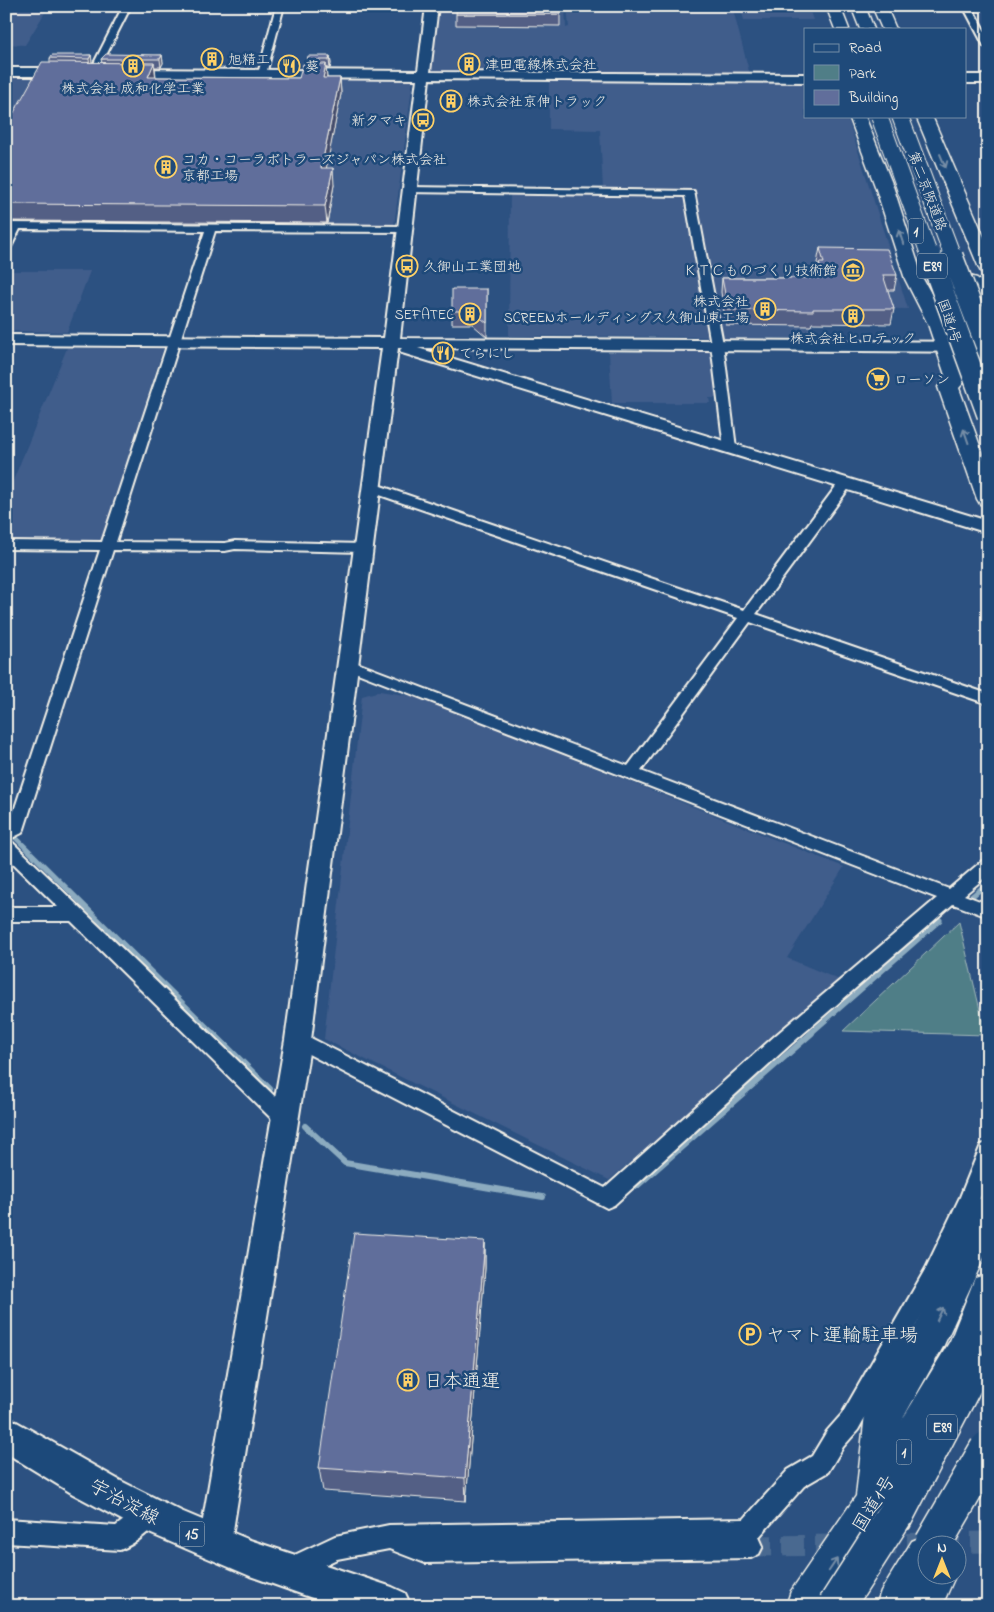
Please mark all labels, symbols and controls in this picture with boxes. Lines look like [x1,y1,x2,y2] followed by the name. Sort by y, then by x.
[804,28,966,118] legend
[849,37,882,59] text: Road
[200,47,224,71] building icon: 旭精工
[228,50,270,71] place label: 旭精工
[457,52,481,76] building icon: 津田電線株式会社
[121,54,145,78] building icon: 株式会社 成和化学工業
[277,54,301,78] restaurant icon: 葵
[485,55,597,76] place label: 津田電線株式会社
[305,57,319,78] place label: 葵
[849,63,877,85] text: Park
[61,79,205,100] place label: 株式会社 成和化学工業
[848,87,898,110] text: Building
[439,89,463,113] building icon: 株式会社京伸トラック
[467,92,607,113] place label: 株式会社京伸トラック
[411,108,435,132] bus stop icon: 新タマキ
[351,111,407,132] place label: 新タマキ
[902,149,951,235] street label: 第二京阪道路
[182,150,447,187] place label: コカ・コーラボトラーズジャパン株式会社 京都工場
[938,153,948,168] one-way arrow
[154,155,178,179] building icon: コカ・コーラボトラーズジャパン株式会社 京都工場
[908,218,924,244] road number: 1
[895,229,905,245] one-way arrow
[395,254,419,278] bus stop icon: 久御山工業団地
[917,254,947,278] road number: E89
[423,257,521,278] place label: 久御山工業団地
[841,258,865,282] museum icon: ＫＴＣものづくり技術館
[683,261,837,282] place label: ＫＴＣものづくり技術館
[504,292,749,329] place label: 株式会社 SCREENホールディングス久御山東工場
[931,296,966,347] street label: 国道1号
[753,297,777,321] building icon: 株式会社 SCREENホールディングス久御山東工場
[458,302,482,326] building icon: SEFATEC
[841,304,865,328] building icon: 株式会社ヒロテック
[395,305,454,326] place label: SEFATEC
[790,329,916,350] place label: 株式会社ヒロテック
[431,341,455,365] restaurant icon: てらにし
[459,344,515,365] place label: てらにし
[866,367,890,391] supermarket icon: ローソン
[894,370,950,391] place label: ローソン
[961,429,970,445] one-way arrow
[936,1307,946,1322] one-way arrow
[738,1322,762,1346] parking icon: ヤマト運輸駐車場
[766,1323,918,1350] place label: ヤマト運輸駐車場
[396,1368,420,1392] building icon: 日本通運
[424,1369,500,1396] place label: 日本通運
[927,1414,957,1440] road number: E89
[896,1440,912,1464] road number: 1
[847,1470,903,1538] street label: 国道1号
[84,1473,164,1533] street label: 宇治淀線
[180,1522,204,1546] road number: 15
[916,1534,966,1584] north arrow
[937,1538,947,1559] text: N
[827,1558,838,1572] one-way arrow

